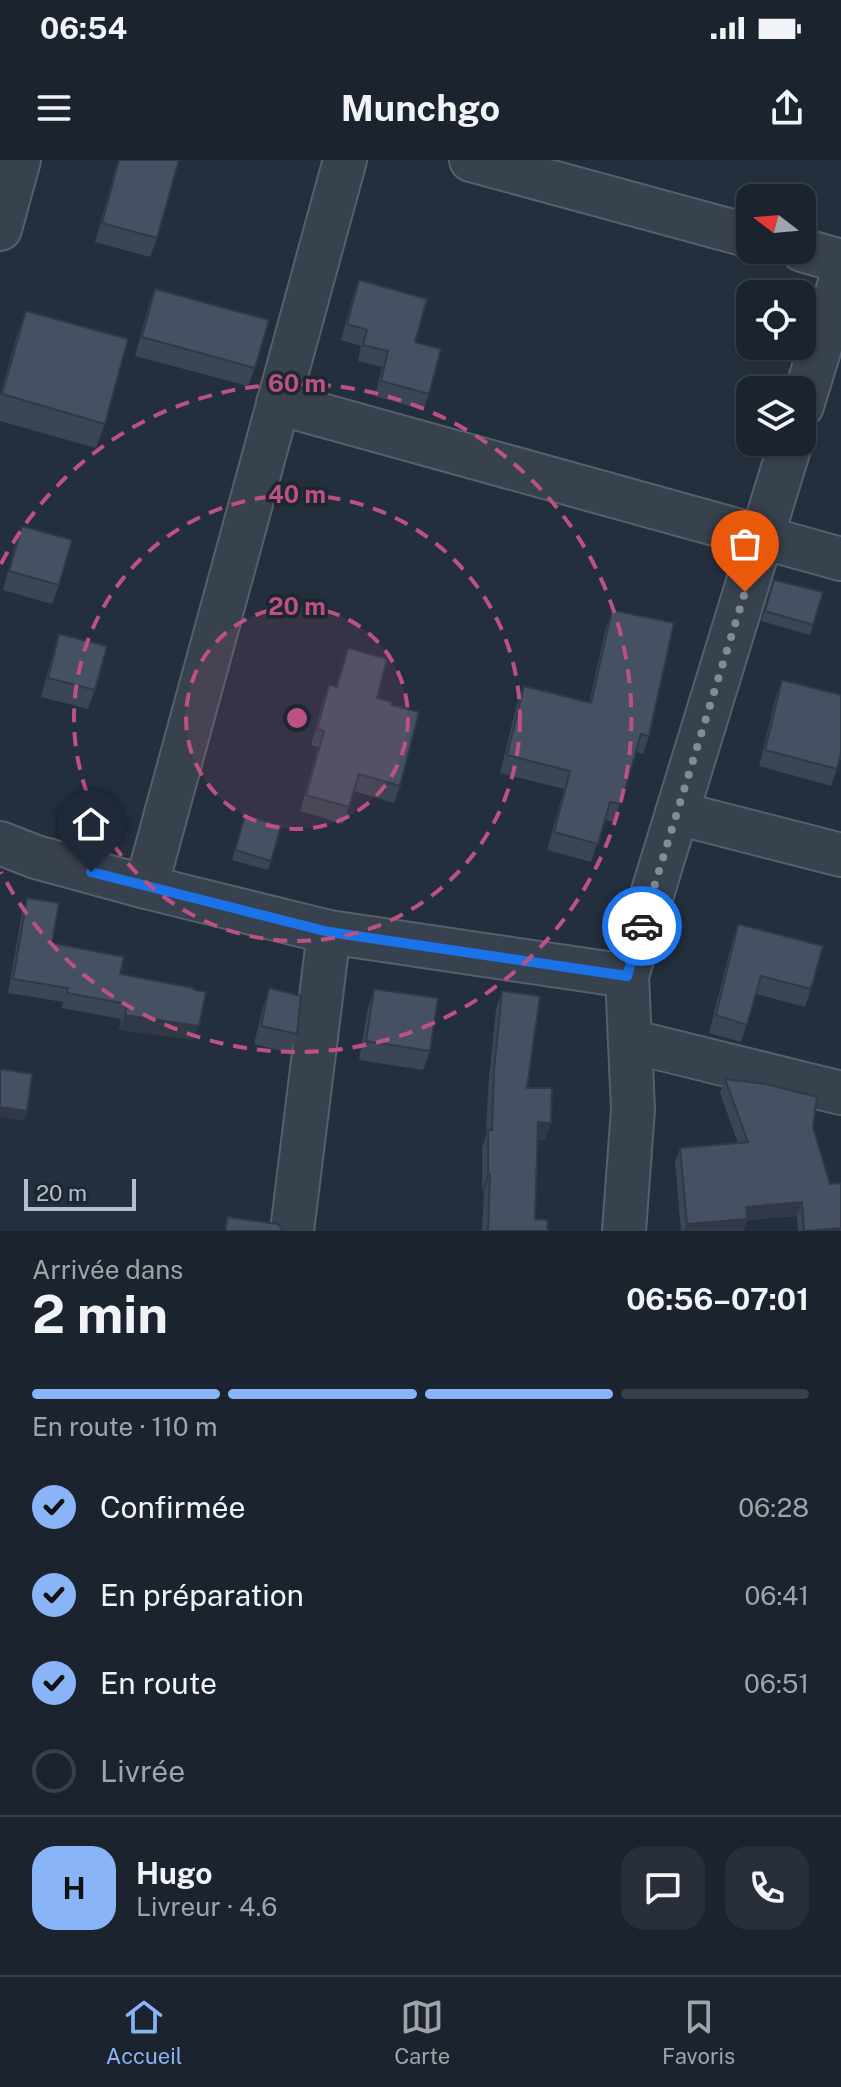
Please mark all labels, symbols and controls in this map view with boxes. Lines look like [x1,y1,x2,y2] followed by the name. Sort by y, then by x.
[40,10,127,46] text: 06:54
[32,86,76,130] icon: menu
[765,86,809,130] icon: share
[341,87,500,129] text: Munchgo
[736,184,816,264] north arrow
[736,184,816,456] map controls
[736,280,816,360] button: locate
[268,369,326,397] text: 60 m
[736,376,816,456] button: layers
[268,480,326,508] text: 40 m
[711,510,779,592] pin
[723,522,767,566] icon: bag
[268,592,326,620] text: 20 m
[283,704,311,732] centre of rings
[57,790,125,872] pin
[69,802,113,846] icon: home
[602,886,682,966] courier
[620,904,664,948] icon: car
[24,1175,136,1211] scale bar
[36,1180,87,1206] text: 20 m
[32,1254,183,1285] text: Arrivée dans
[626,1281,809,1317] text: 06:56–07:01
[32,1284,168,1345] text: 2 min
[32,1411,217,1442] text: En route · 110 m
[32,1485,76,1529] icon: check
[100,1489,245,1525] text: Confirmée
[738,1492,809,1523] text: 06:28
[32,1573,76,1617] icon: check
[100,1577,304,1613] text: En préparation
[744,1580,809,1611] text: 06:41
[32,1661,76,1705] icon: check
[100,1665,217,1701] text: En route
[744,1668,809,1699] text: 06:51
[100,1753,185,1789] text: Livrée
[621,1846,705,1930] button: chat
[725,1846,809,1930] button: phone
[136,1855,213,1891] text: Hugo
[62,1870,86,1906] text: H
[136,1891,277,1922] text: Livreur · 4.6
[106,1995,182,2069] tab: Accueil
[394,1995,450,2069] tab: Carte
[662,1995,735,2069] tab: Favoris

